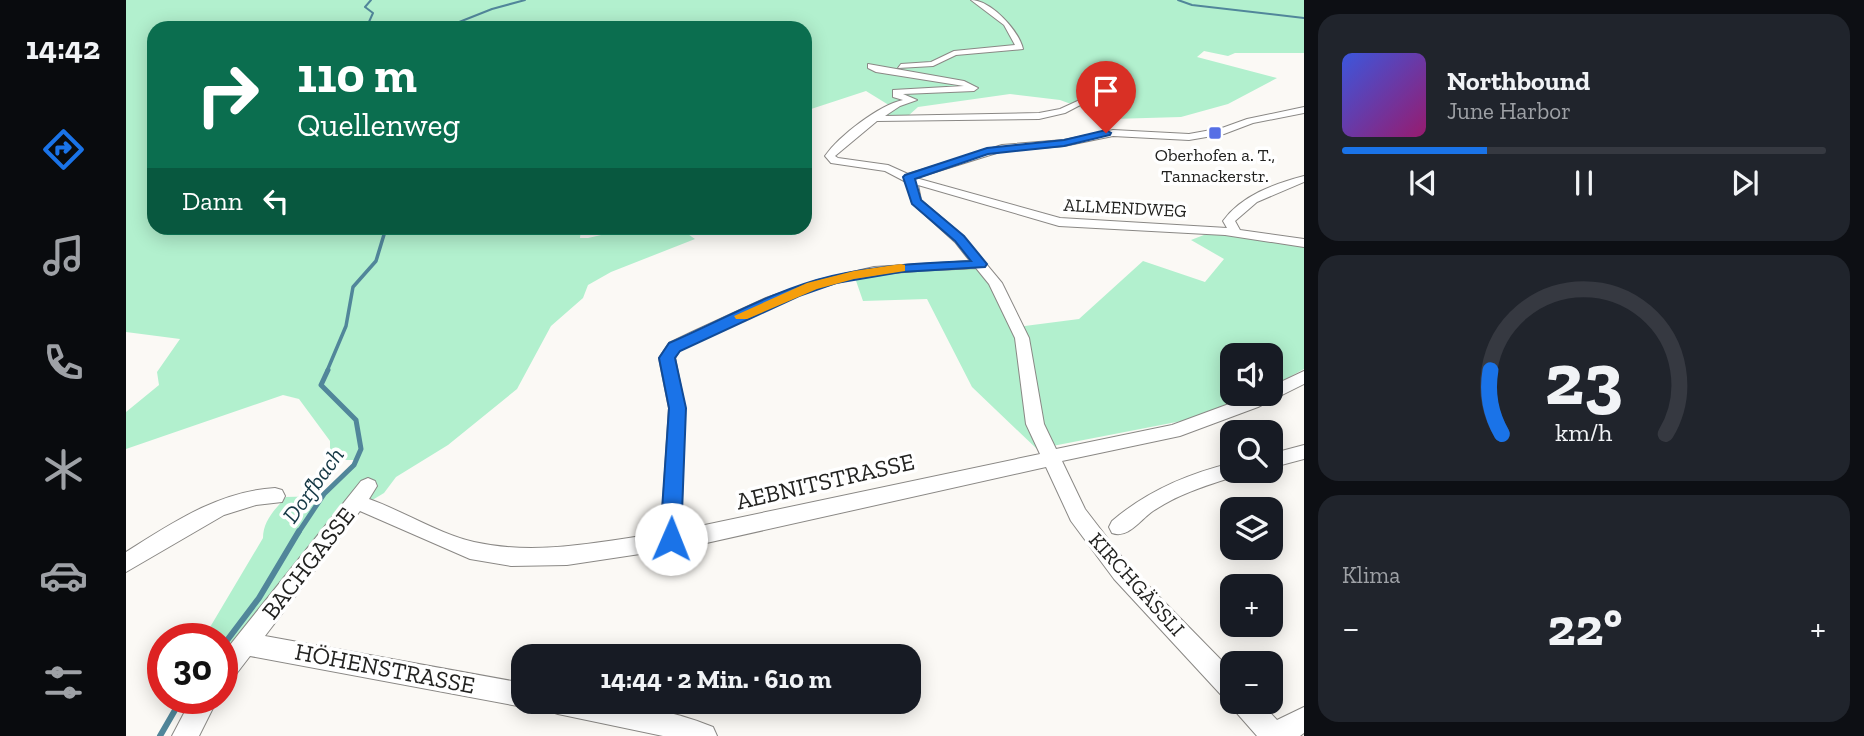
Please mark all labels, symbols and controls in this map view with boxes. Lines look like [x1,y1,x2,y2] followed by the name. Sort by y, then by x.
[26,29,100,67] text: 14:42
[297,46,417,105] text: 110 m
[182,49,273,140] icon: right
[1076,61,1136,133] pin
[1447,65,1590,97] text: Northbound
[1087,72,1125,110] icon: arrive
[1447,97,1571,125] text: June Harbor
[297,106,460,144] text: Quellenweg
[39,125,88,174] icon: directions
[1207,125,1223,141] marker: Oberhofen a. T., Tannackerstr.
[1155,144,1275,187] place label: Oberhofen a. T., Tannackerstr.
[1404,164,1442,202] icon: previous
[1565,164,1603,202] icon: pause
[1726,164,1764,202] icon: next
[257,182,295,220] icon: left
[182,185,243,217] text: Dann
[1063,194,1187,222] street label: ALLMENDWEG
[39,231,88,280] icon: music
[1545,335,1623,423] text: 23
[39,338,88,387] icon: phone
[1220,343,1283,714] map controls
[1220,343,1283,406] button: sound
[1555,417,1613,447] text: km/h
[1220,420,1283,483] button: search
[276,442,350,528] water label: Dorfbach
[39,445,88,494] icon: climate
[733,446,917,516] street label: AEBNITSTRASSE
[1220,497,1283,560] button: layers
[255,501,361,625] street label: BACHGASSE
[634,502,708,576] position arrow
[1084,527,1190,641] street label: KIRCHGÄSSLI
[39,551,88,600] icon: car
[1342,561,1400,589] text: Klima
[1220,574,1283,637] button: +
[1548,596,1622,658] text: 22°
[1342,605,1360,651] text: −
[1810,605,1826,651] text: +
[147,623,238,714] speed limit sign: 30
[293,636,477,700] street label: HÖHENSTRASSE
[1220,651,1283,714] button: −
[39,658,88,707] icon: filters
[600,663,832,695] text: 14:44 · 2 Min. · 610 m

